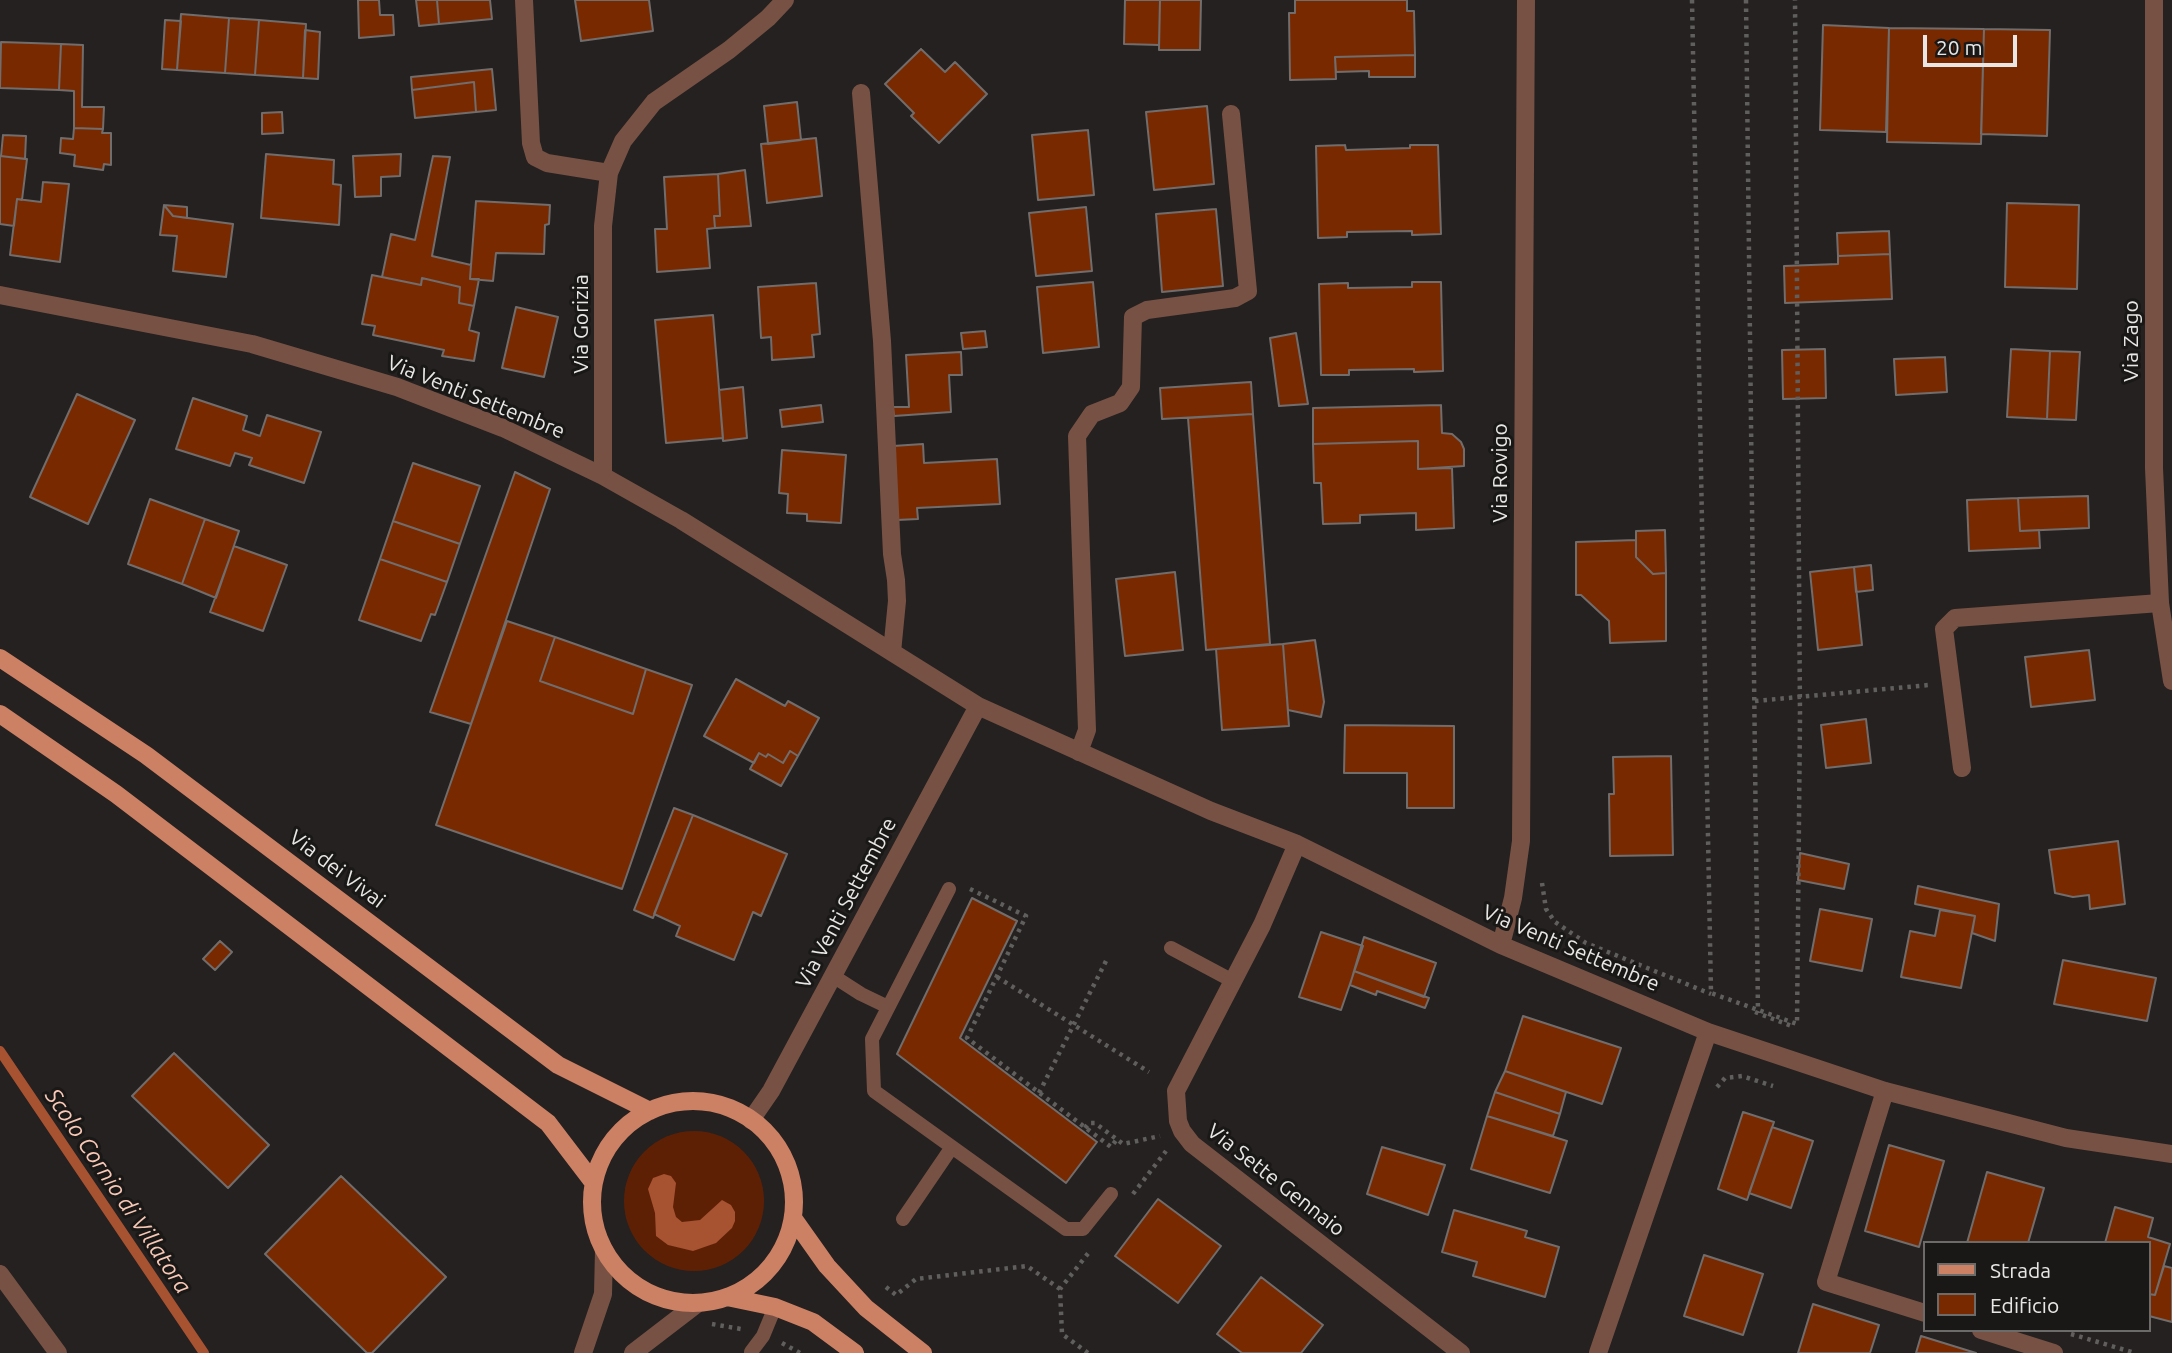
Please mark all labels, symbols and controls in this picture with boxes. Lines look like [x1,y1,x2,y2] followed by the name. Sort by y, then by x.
[1927,21,2022,65] scale bar
[1936,35,1983,59] text: 20 m
[568,274,594,374] street label: Via Gorizia
[2118,300,2144,382] street label: Via Zago
[383,350,569,444] street label: Via Venti Settembre
[1487,423,1513,523] street label: Via Rovigo
[790,813,902,993] street label: Via Venti Settembre
[284,825,390,913] street label: Via dei Vivai
[1479,899,1663,997] street label: Via Venti Settembre
[39,1083,197,1299] water label: Scolo Cornio di Villatora
[1202,1118,1350,1242] street label: Via Sette Gennaio
[1924,1241,2151,1332] legend
[1990,1258,2051,1282] text: Strada
[1990,1293,2059,1317] text: Edificio

